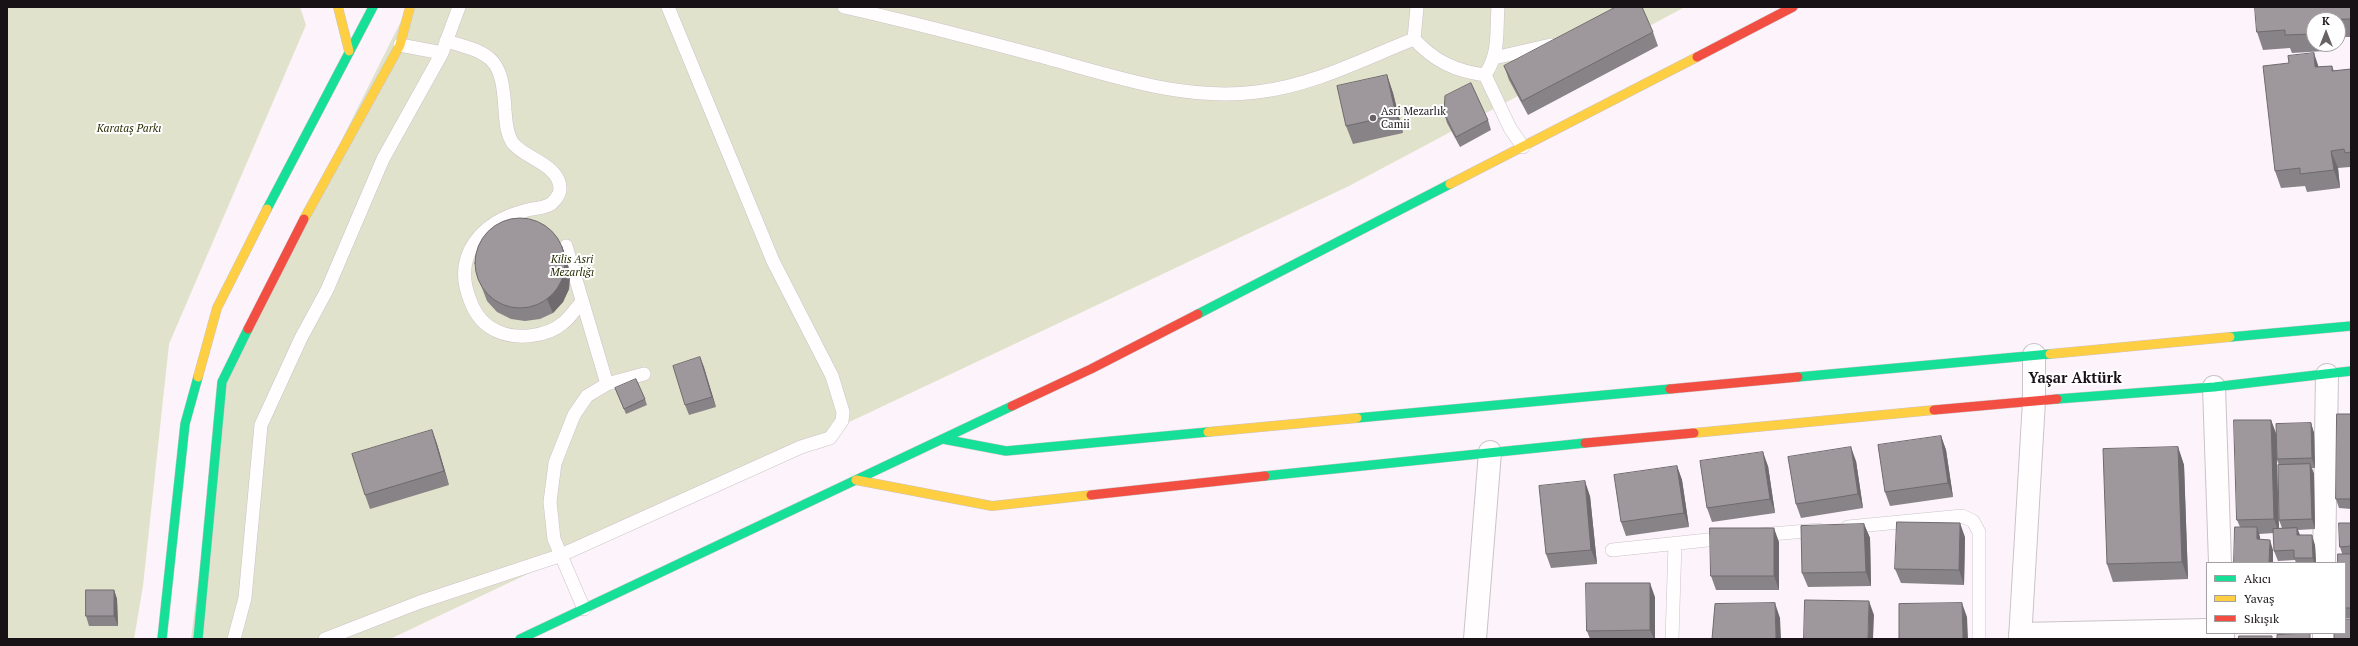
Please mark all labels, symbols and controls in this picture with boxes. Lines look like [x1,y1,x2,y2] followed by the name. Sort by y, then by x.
[2306,12,2346,52] north arrow
[2322,14,2330,28] text: K
[1381,105,1446,131] place label: Asri Mezarlık Camii
[1368,113,1378,123] marker: Asri Mezarlık Camii
[97,122,161,136] park label: Karataş Parkı
[550,253,594,279] park label: Kilis Asri Mezarlığı
[2028,370,2122,388] district label: Yaşar Aktürk
[2206,562,2346,634] legend
[2244,571,2271,586] text: Akıcı
[2244,591,2274,606] text: Yavaş
[2244,611,2279,626] text: Sıkışık

